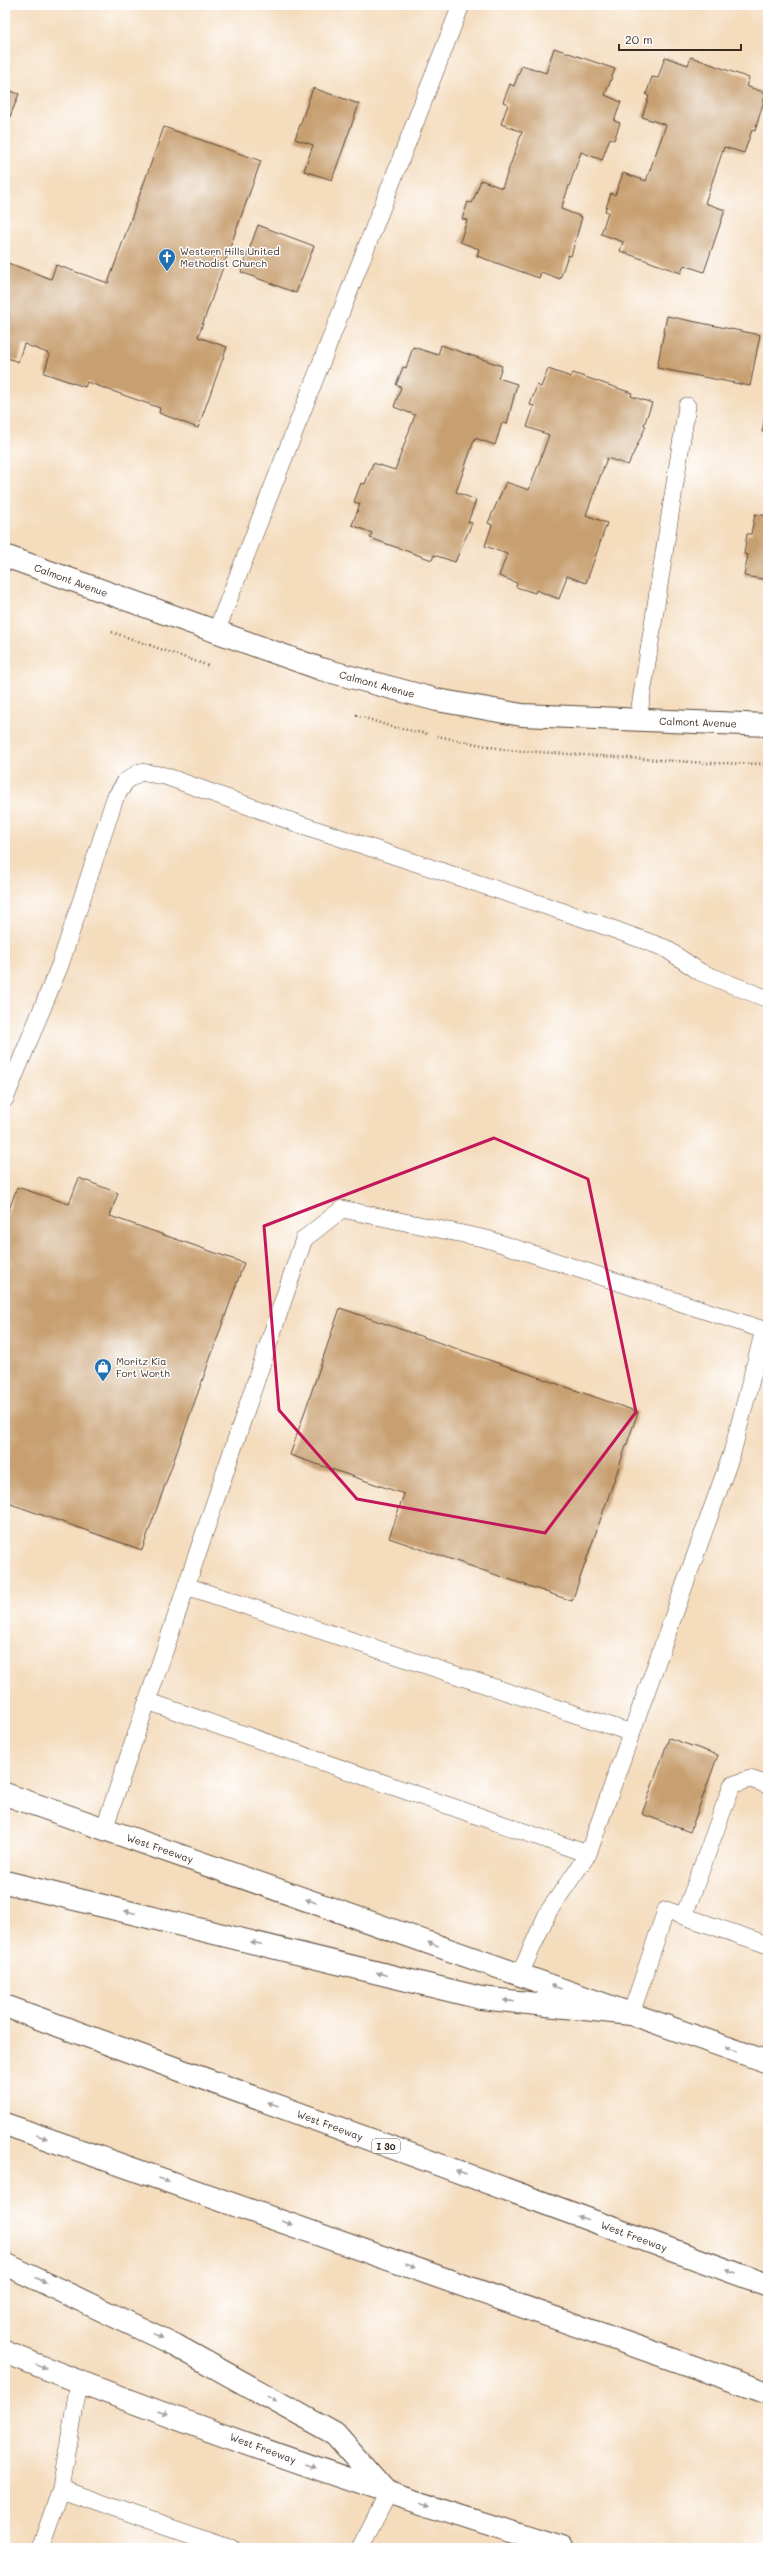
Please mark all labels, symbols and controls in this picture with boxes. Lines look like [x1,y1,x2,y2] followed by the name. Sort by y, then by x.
[619,26,741,52] scale bar
[625,31,653,47] text: 20 m
[180,244,280,270] place label: Western Hills United Methodist Church
[157,247,177,272] church icon: Western Hills United Methodist Church
[32,560,110,600] street label: Calmont Avenue
[338,667,416,701] street label: Calmont Avenue
[659,714,737,730] street label: Calmont Avenue
[116,1354,170,1380] place label: Moritz Kia Fort Worth
[93,1357,113,1382] shop icon: Moritz Kia Fort Worth
[125,1830,195,1866] street label: West Freeway
[304,1898,316,1904] one-way arrow
[123,1909,135,1915] one-way arrow
[250,1940,262,1946] one-way arrow
[427,1941,439,1947] one-way arrow
[376,1970,388,1976] one-way arrow
[550,1984,562,1990] one-way arrow
[503,1998,515,2004] one-way arrow
[725,2046,737,2052] one-way arrow
[267,2101,279,2107] one-way arrow
[295,2107,365,2143] street label: West Freeway
[36,2134,48,2140] one-way arrow
[372,2139,400,2153] road number: I 30
[455,2169,467,2175] one-way arrow
[159,2177,171,2183] one-way arrow
[577,2214,589,2220] one-way arrow
[599,2218,669,2254] street label: West Freeway
[281,2220,293,2226] one-way arrow
[404,2264,416,2270] one-way arrow
[725,2269,737,2275] one-way arrow
[35,2277,46,2283] one-way arrow
[152,2333,163,2339] one-way arrow
[36,2364,48,2370] one-way arrow
[266,2395,278,2402] one-way arrow
[157,2410,169,2416] one-way arrow
[228,2430,298,2466] street label: West Freeway
[306,2463,318,2469] one-way arrow
[420,2502,432,2508] one-way arrow

